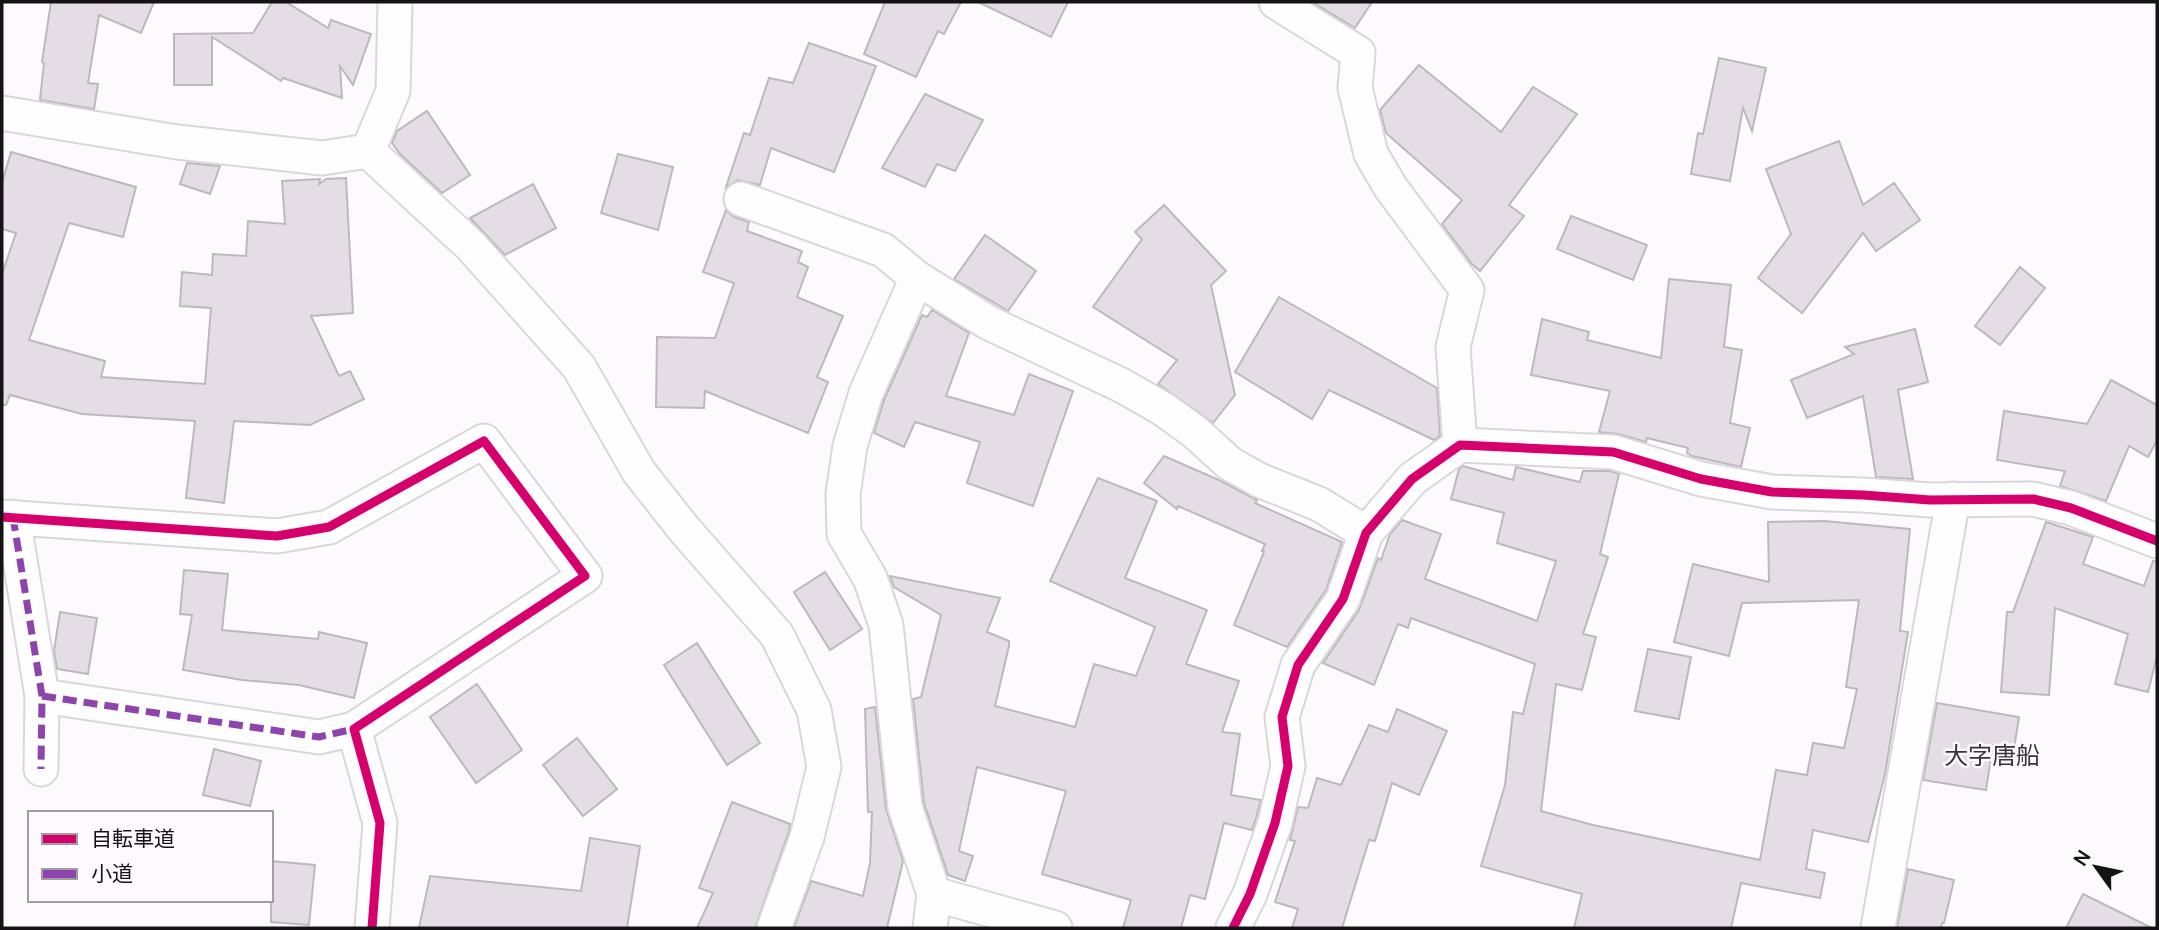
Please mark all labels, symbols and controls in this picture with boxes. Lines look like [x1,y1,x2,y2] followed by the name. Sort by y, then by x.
[1944,738,2040,771] district label: 大字唐船
[28,811,273,902] legend
[91,824,175,852] text: 自転車道
[2061,832,2131,902] north arrow
[2067,845,2096,871] text: N
[91,859,133,887] text: 小道

